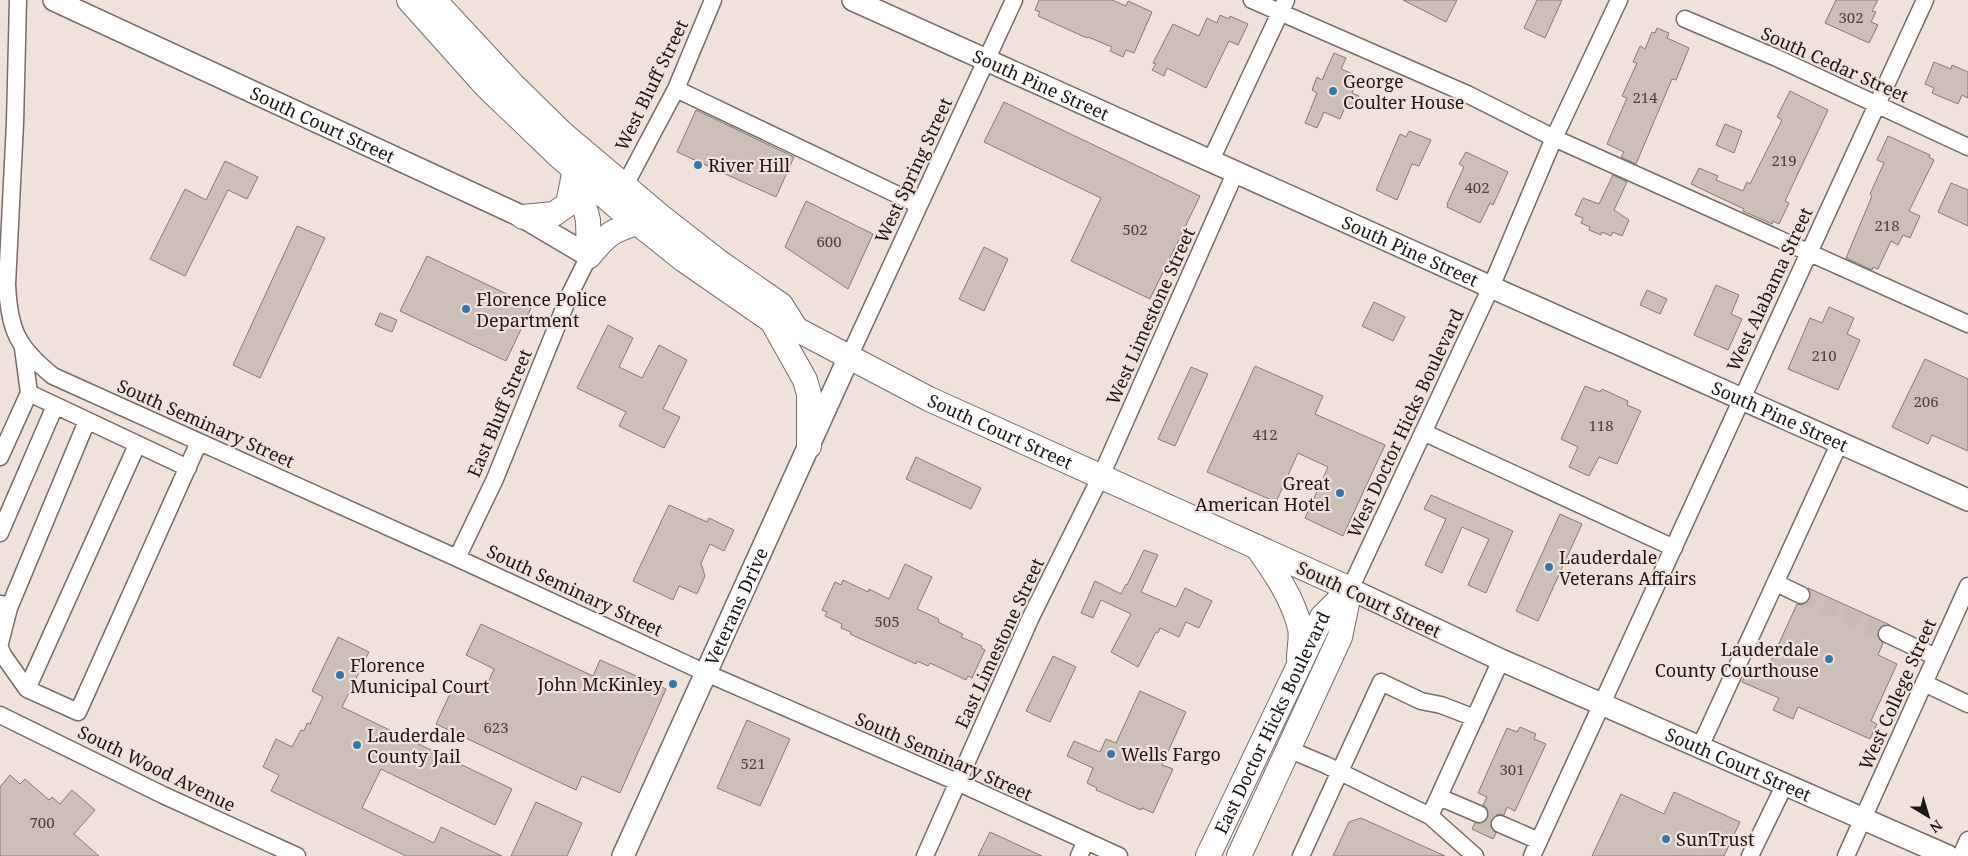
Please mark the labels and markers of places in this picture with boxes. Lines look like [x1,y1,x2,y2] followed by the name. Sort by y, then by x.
[1343,69,1464,114] place label: George Coulter House
[1327,85,1339,97] marker: George Coulter House
[708,153,790,177] place label: River Hill
[692,159,704,171] marker: River Hill
[476,287,607,332] place label: Florence Police Department
[460,303,472,315] marker: Florence Police Department
[1195,471,1330,516] place label: Great American Hotel
[1334,487,1346,499] marker: Great American Hotel
[1559,545,1696,590] place label: Lauderdale Veterans Affairs
[1543,561,1555,573] marker: Lauderdale Veterans Affairs
[1655,637,1819,682] place label: Lauderdale County Courthouse
[350,653,489,698] place label: Florence Municipal Court
[1823,653,1835,665] marker: Lauderdale County Courthouse
[334,669,346,681] marker: Florence Municipal Court
[536,672,664,696] place label: John McKinley
[667,678,679,690] marker: John McKinley
[367,723,465,768] place label: Lauderdale County Jail
[351,739,363,751] marker: Lauderdale County Jail
[1121,742,1221,766] place label: Wells Fargo
[1105,748,1117,760] marker: Wells Fargo
[1676,827,1754,851] place label: SunTrust
[1660,833,1672,845] marker: SunTrust

